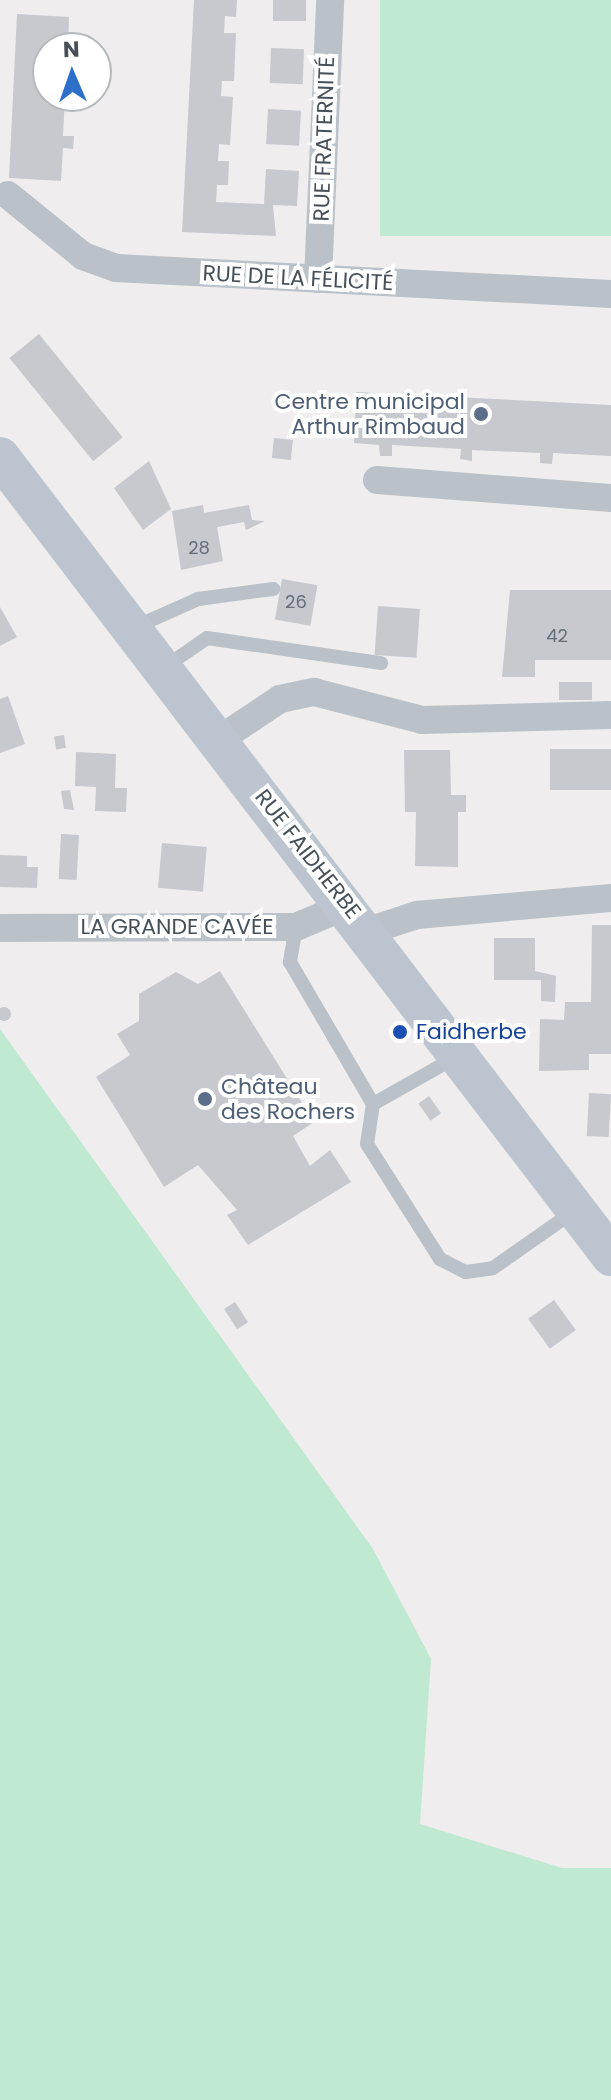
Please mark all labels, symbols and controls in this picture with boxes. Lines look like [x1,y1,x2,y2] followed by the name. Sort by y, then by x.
[32,32,112,112] north arrow
[62,34,80,65] text: N
[308,56,340,222] street label: RUE FRATERNITÉ
[202,260,394,296] street label: RUE DE LA FÉLICITÉ
[274,388,465,440] place label: Centre municipal Arthur Rimbaud
[472,405,490,423] marker: Centre municipal Arthur Rimbaud
[188,537,210,559] house number: 28
[285,591,307,613] house number: 26
[546,625,568,647] house number: 42
[249,784,367,924] street label: RUE FAIDHERBE
[81,914,273,940] street label: LA GRANDE CAVÉE
[416,1019,527,1045] place label: Faidherbe
[391,1023,409,1041] marker: Faidherbe
[221,1073,355,1124] place label: Château des Rochers
[196,1090,214,1108] marker: Château des Rochers

